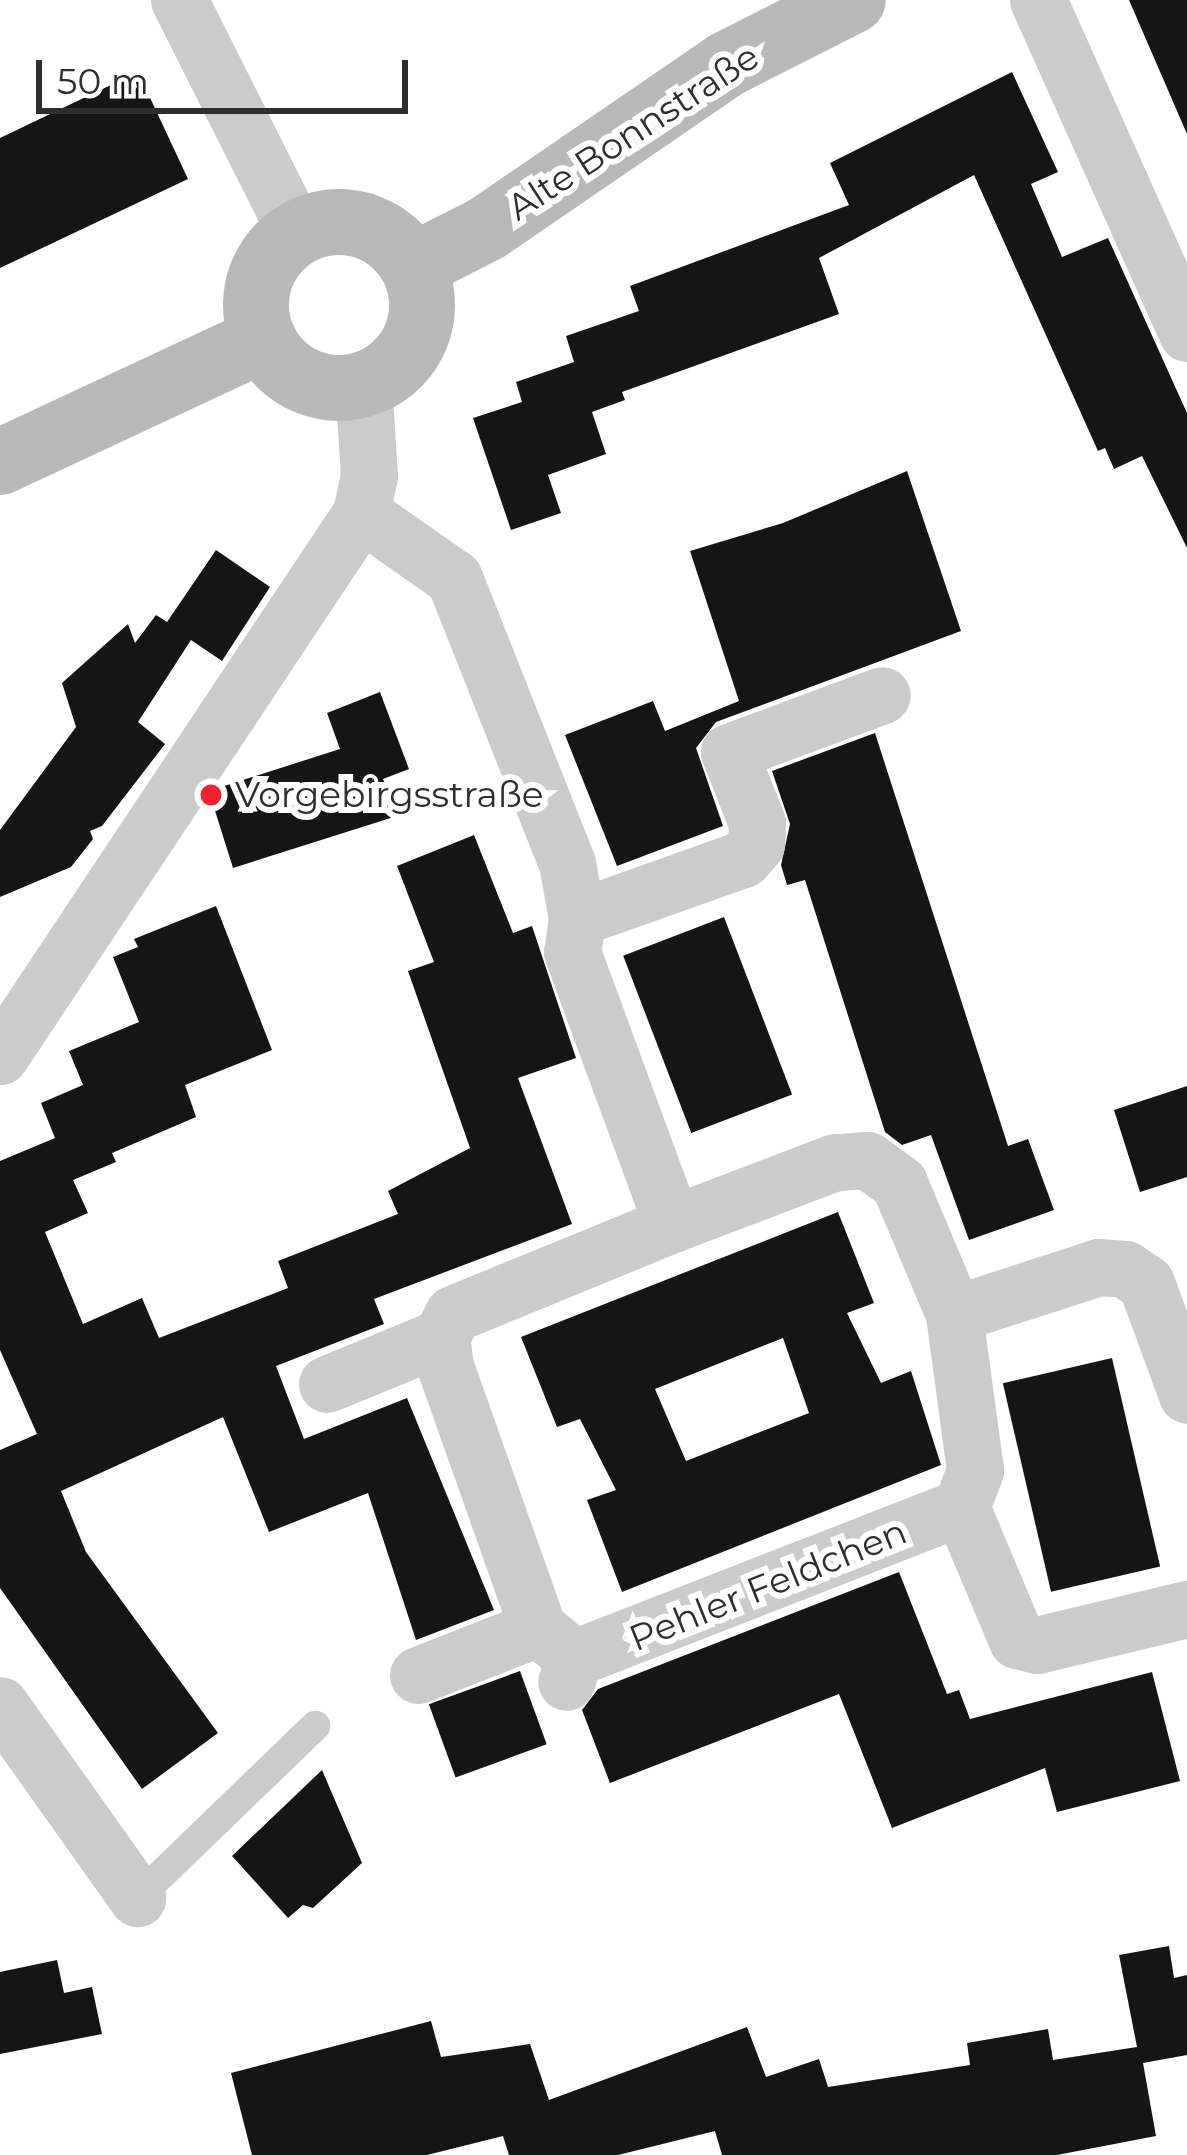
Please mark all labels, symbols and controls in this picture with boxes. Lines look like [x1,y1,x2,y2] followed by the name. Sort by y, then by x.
[499,35,767,229] street label: Alte Bonnstraße
[42,36,414,110] scale bar
[57,59,149,103] text: 50 m
[235,773,544,817] place label: Vorgebirgsstraße
[198,782,224,808] marker: Vorgebirgsstraße
[623,1510,913,1660] street label: Pehler Feldchen

